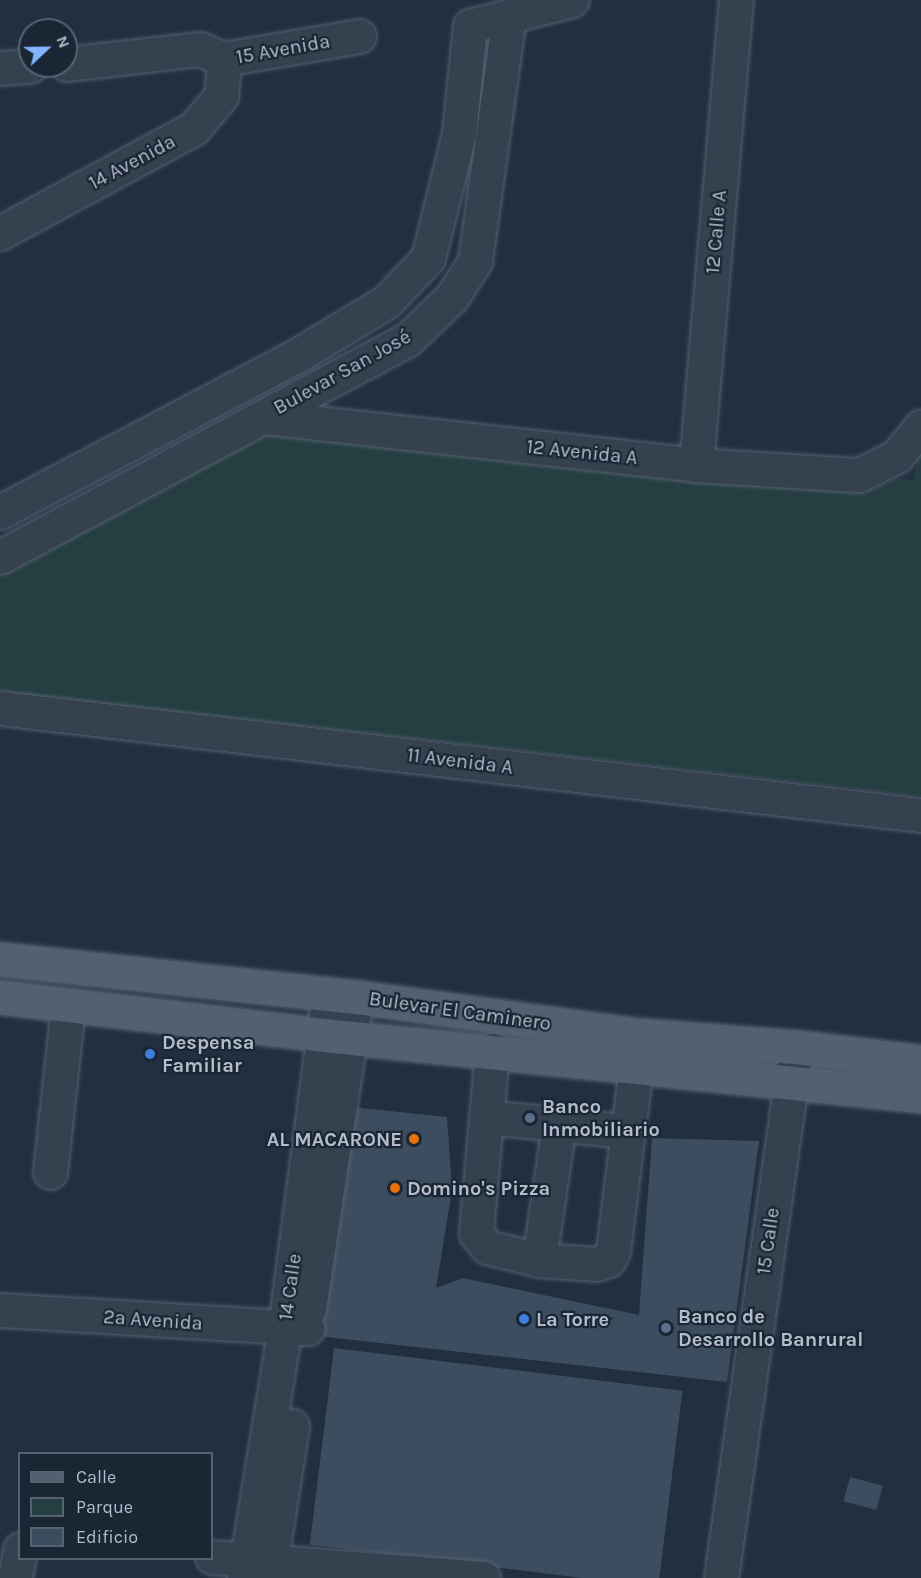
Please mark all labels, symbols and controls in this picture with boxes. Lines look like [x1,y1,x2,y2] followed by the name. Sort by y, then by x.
[18,18,78,78] north arrow
[234,29,332,69] street label: 15 Avenida
[52,33,74,51] text: N
[85,129,179,195] street label: 14 Avenida
[700,189,732,275] street label: 12 Calle A
[269,324,415,420] street label: Bulevar San José
[525,434,639,470] street label: 12 Avenida A
[406,743,514,779] street label: 11 Avenida A
[367,986,553,1036] street label: Bulevar El Caminero
[162,1030,254,1077] place label: Despensa Familiar
[143,1047,157,1061] marker: Despensa Familiar
[542,1094,660,1141] place label: Banco Inmobiliario
[523,1111,537,1125] marker: Banco Inmobiliario
[267,1127,402,1151] place label: AL MACARONE
[407,1132,421,1146] marker: AL MACARONE
[407,1176,550,1200] place label: Domino's Pizza
[388,1181,402,1195] marker: Domino's Pizza
[751,1206,785,1276] street label: 15 Calle
[273,1252,307,1322] street label: 14 Calle
[678,1304,863,1351] place label: Banco de Desarrollo Banrural
[102,1305,204,1335] street label: 2a Avenida
[536,1307,609,1331] place label: La Torre
[517,1312,531,1326] marker: La Torre
[659,1321,673,1335] marker: Banco de Desarrollo Banrural
[18,1452,213,1560] legend
[76,1466,116,1488] text: Calle
[76,1496,133,1518] text: Parque
[76,1526,138,1548] text: Edificio

